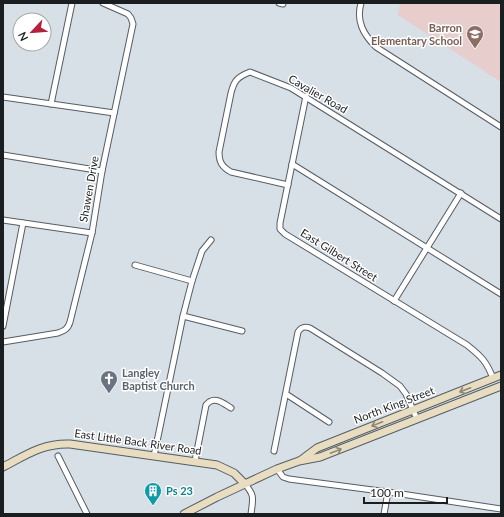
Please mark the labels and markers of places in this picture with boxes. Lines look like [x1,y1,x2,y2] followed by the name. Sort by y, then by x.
[371,21,462,47] place label: Barron Elementary School
[465,24,485,49] school or university icon: Barron Elementary School
[122,366,195,392] place label: Langley Baptist Church
[99,369,119,394] church icon: Langley Baptist Church
[143,481,163,506] building icon: Ps 23
[166,484,193,497] place label: Ps 23

